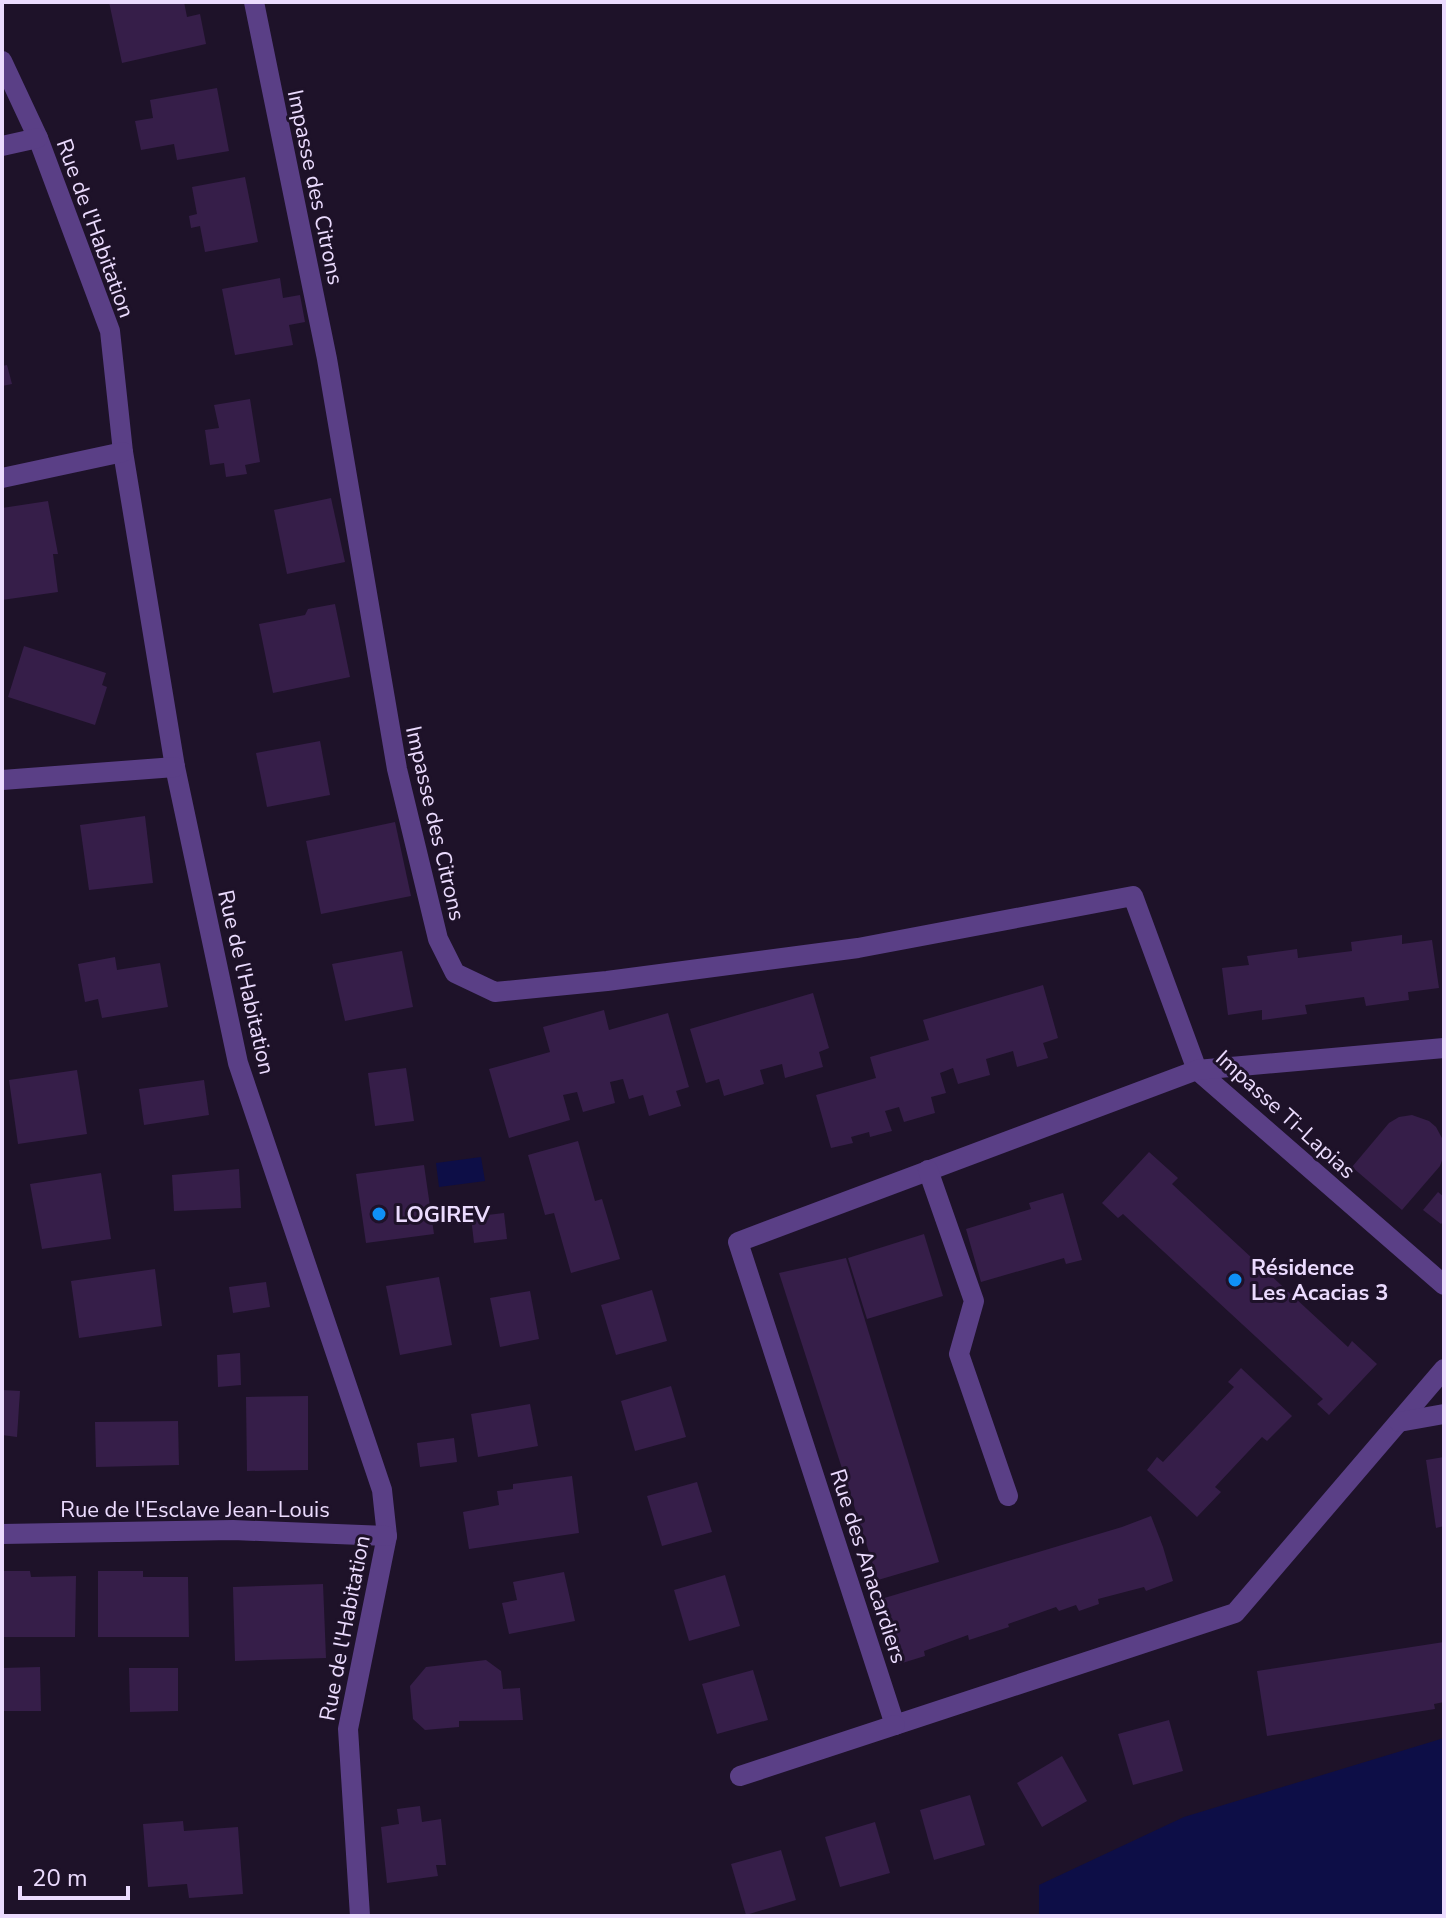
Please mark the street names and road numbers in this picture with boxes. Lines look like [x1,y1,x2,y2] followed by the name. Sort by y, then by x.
[280,87,350,288] street label: Impasse des Citrons
[49,135,141,322] street label: Rue de l'Habitation
[398,723,472,924] street label: Impasse des Citrons
[210,887,282,1077] street label: Rue de l'Habitation
[1209,1044,1362,1186] street label: Impasse Ti-Lapias
[822,1465,914,1667] street label: Rue des Anacardiers
[60,1495,330,1525] street label: Rue de l'Esclave Jean-Louis
[312,1533,378,1724] street label: Rue de l'Habitation

